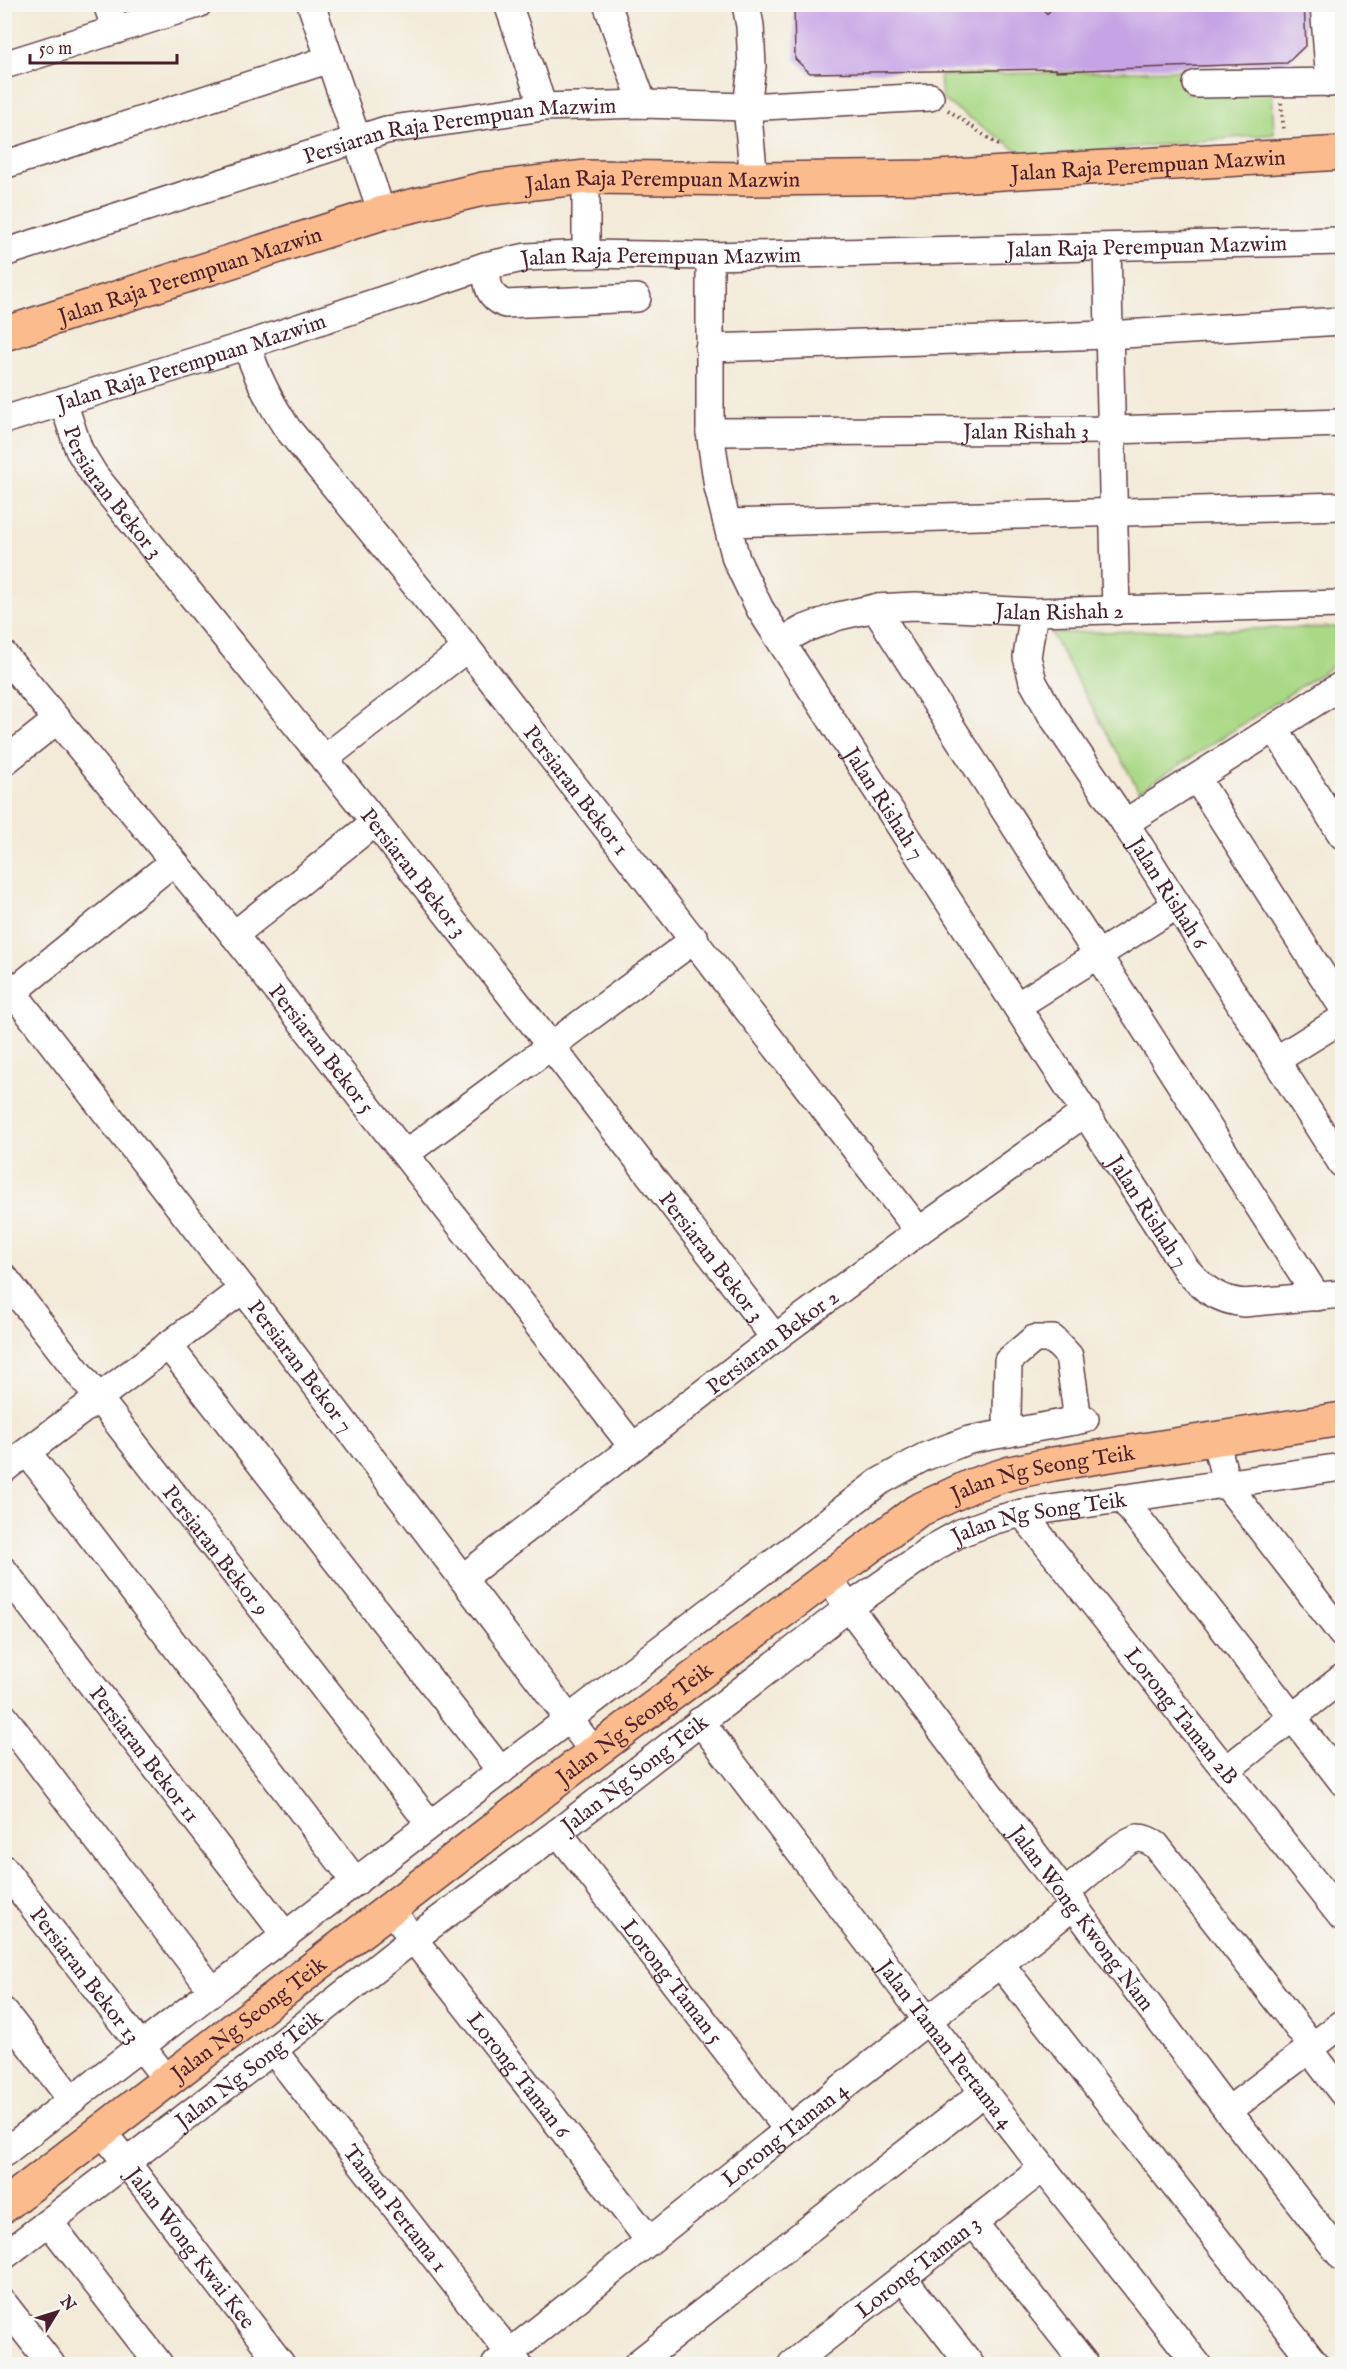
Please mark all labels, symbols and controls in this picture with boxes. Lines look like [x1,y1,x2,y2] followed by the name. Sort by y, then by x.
[30,27,177,65] scale bar
[39,38,72,61] text: 50 m
[300,93,617,172] street label: Persiaran Raja Perempuan Mazwim
[1007,144,1287,189] street label: Jalan Raja Perempuan Mazwin
[521,164,801,200] street label: Jalan Raja Perempuan Mazwin
[52,221,326,333] street label: Jalan Raja Perempuan Mazwin
[1003,230,1287,265] street label: Jalan Raja Perempuan Mazwim
[515,242,801,275] street label: Jalan Raja Perempuan Mazwim
[51,308,330,420] street label: Jalan Raja Perempuan Mazwim
[960,418,1089,447] street label: Jalan Rishah 3
[56,422,168,565] street label: Persiaran Bekor 3
[992,598,1124,628] street label: Jalan Rishah 2
[516,720,634,862] street label: Persiaran Bekor 1
[835,740,930,865] street label: Jalan Rishah 7
[353,803,472,944] street label: Persiaran Bekor 3
[1120,830,1214,955] street label: Jalan Rishah 6
[261,979,380,1120] street label: Persiaran Bekor 5
[1099,1148,1194,1274] street label: Jalan Rishah 7
[652,1187,770,1328] street label: Persiaran Bekor 3
[701,1283,845,1402] street label: Persiaran Bekor 2
[240,1295,359,1439] street label: Persiaran Bekor 7
[944,1439,1137,1511] street label: Jalan Ng Seong Teik
[155,1480,275,1622] street label: Persiaran Bekor 9
[944,1486,1128,1553] street label: Jalan Ng Song Teik
[1118,1642,1244,1791] street label: Lorong Taman 2B
[549,1656,719,1794] street label: Jalan Ng Seong Teik
[82,1681,205,1829] street label: Persiaran Bekor 11
[554,1709,715,1842] street label: Jalan Ng Song Teik
[1000,1818,1160,2017] street label: Jalan Wong Kwong Nam
[23,1902,146,2050] street label: Persiaran Bekor 13
[614,1914,728,2050] street label: Lorong Taman 5
[164,1951,333,2090] street label: Jalan Ng Seong Teik
[869,1952,1019,2135] street label: Jalan Taman Pertama 4
[168,2004,329,2138] street label: Jalan Ng Song Teik
[460,2007,576,2145] street label: Lorong Taman 6
[716,2076,854,2194] street label: Lorong Taman 4
[336,2140,453,2278] street label: Taman Pertama 1
[117,2160,261,2335] street label: Jalan Wong Kwai Kee
[850,2210,987,2325] street label: Lorong Taman 3
[27,2282,87,2342] north arrow
[54,2292,79,2316] text: N

